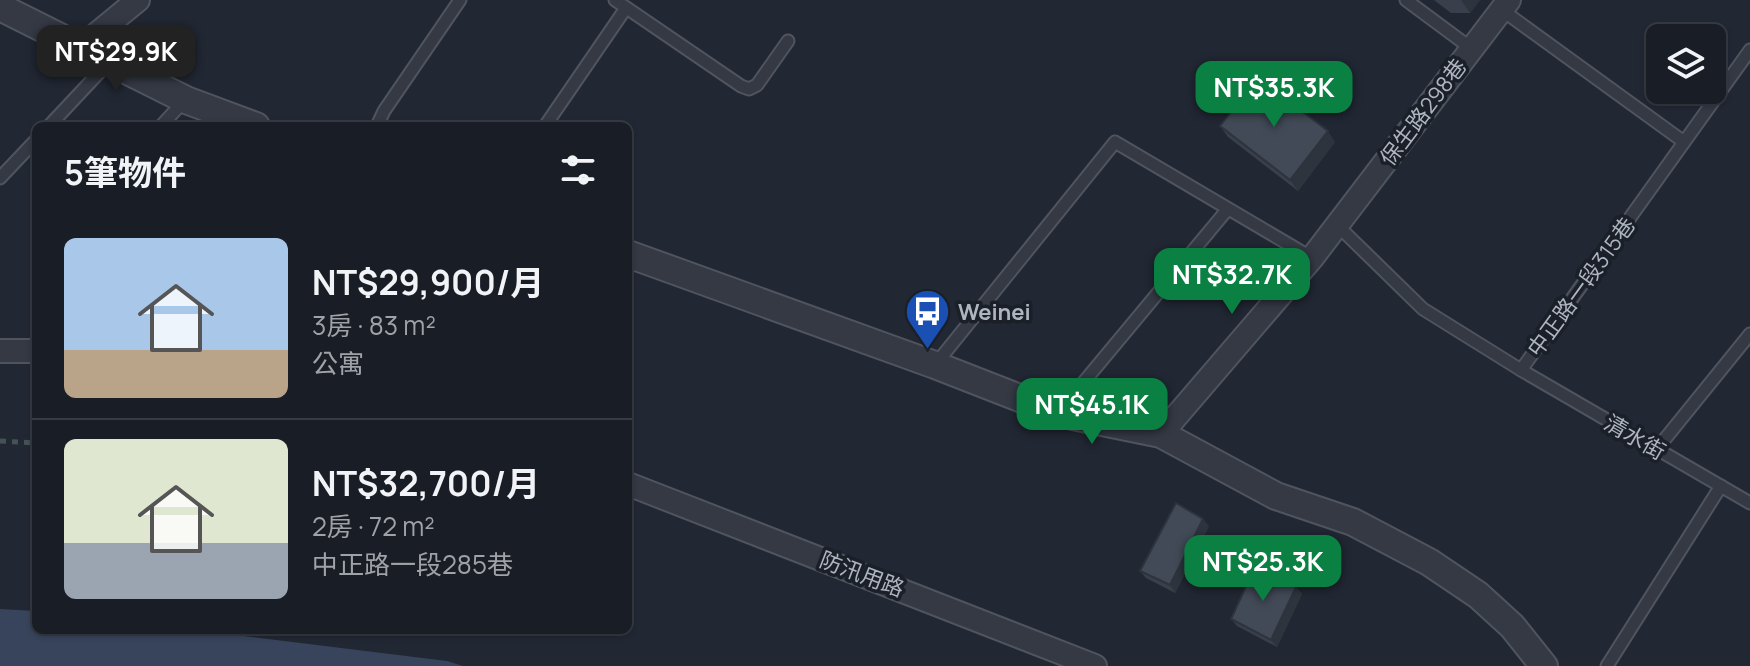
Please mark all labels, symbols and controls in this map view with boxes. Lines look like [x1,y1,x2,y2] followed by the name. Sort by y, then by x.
[1646,24,1726,104] map controls
[1646,24,1726,104] button: layers
[33,25,199,93] pin: NT$29.9K
[54,33,178,69] text: NT$29.9K
[1373,52,1473,172] street label: 保生路298巷
[1191,61,1357,129] pin: NT$35.3K
[1214,69,1334,105] text: NT$35.3K
[556,148,600,192] icon: filters
[64,149,186,195] text: 5筆物件
[1520,211,1642,363] street label: 中正路一段315巷
[1149,248,1315,316] pin: NT$32.7K
[1172,256,1292,292] text: NT$32.7K
[312,259,545,305] text: NT$29,900/月
[128,270,224,366] icon: home
[903,288,951,351] bus stop icon: Weinei
[958,297,1031,327] place label: Weinei
[312,307,436,343] text: 3房 · 83 m²
[312,345,364,381] text: 公寓
[1009,378,1175,446] pin: NT$45.1K
[1035,386,1149,422] text: NT$45.1K
[1599,408,1671,466] street label: 清水街
[312,460,540,506] text: NT$32,700/月
[128,471,224,567] icon: home
[312,508,435,544] text: 2房 · 72 m²
[1180,535,1346,603] pin: NT$25.3K
[1202,543,1324,579] text: NT$25.3K
[816,544,908,604] street label: 防汛用路
[312,546,513,582] text: 中正路一段285巷

